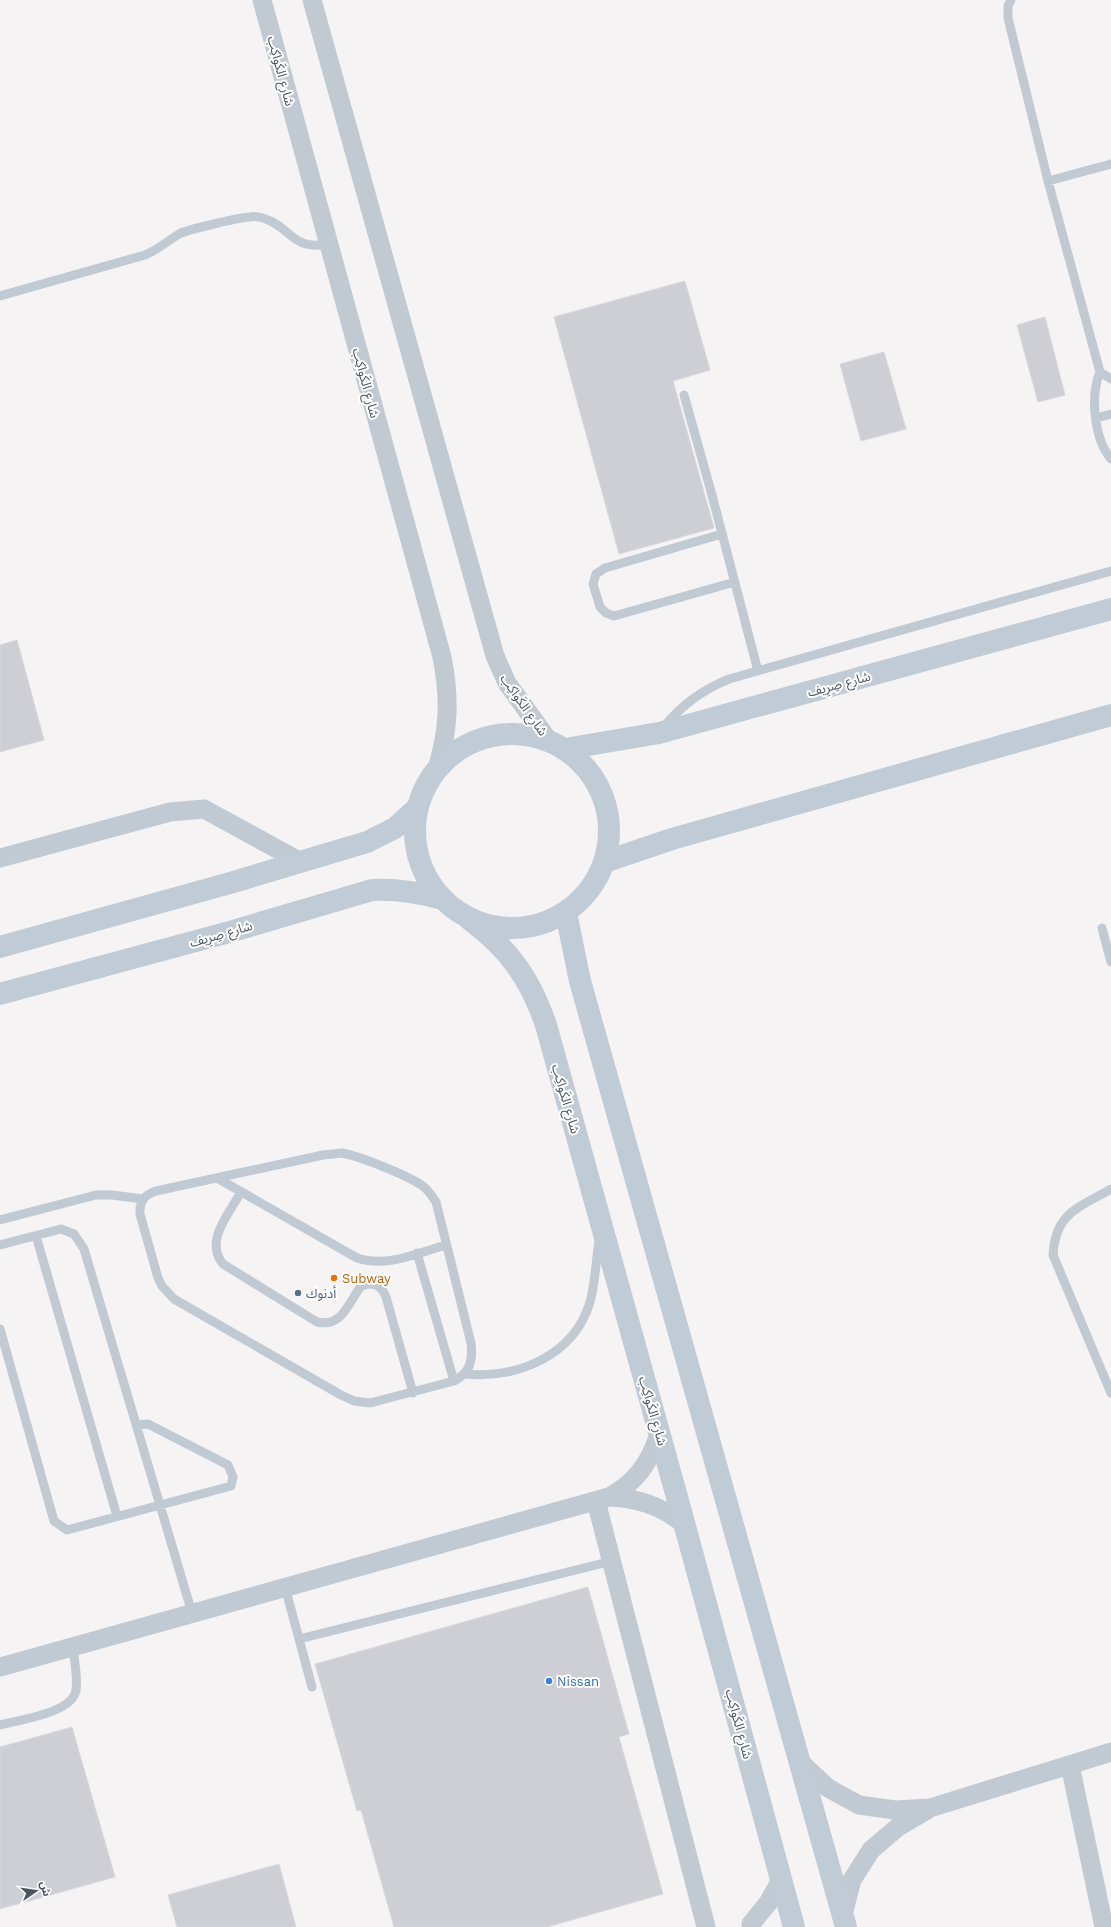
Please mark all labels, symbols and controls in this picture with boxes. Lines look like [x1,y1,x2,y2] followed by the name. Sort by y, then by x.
[262,34,298,108] street label: شارع الكَواكِب
[347,346,383,420] street label: شارع الكَواكِب
[806,668,873,702] street label: شارع صِرِيف
[495,671,551,740] street label: شارع الكَواكِب
[188,918,255,953] street label: شارع صِرِيف
[546,1062,583,1136] street label: شارع الكَواكِب
[342,1271,391,1286] place label: Subway
[329,1273,339,1283] marker: Subway
[306,1285,336,1301] place label: أدنوك
[293,1288,303,1298] marker: أدنوك
[633,1374,670,1448] street label: شارع الكَواكِب
[557,1674,599,1689] place label: Nissan
[544,1676,554,1686] marker: Nissan
[720,1687,756,1761] street label: شارع الكَواكِب
[16,1871,56,1911] north arrow
[37,1880,53,1898] text: ش

